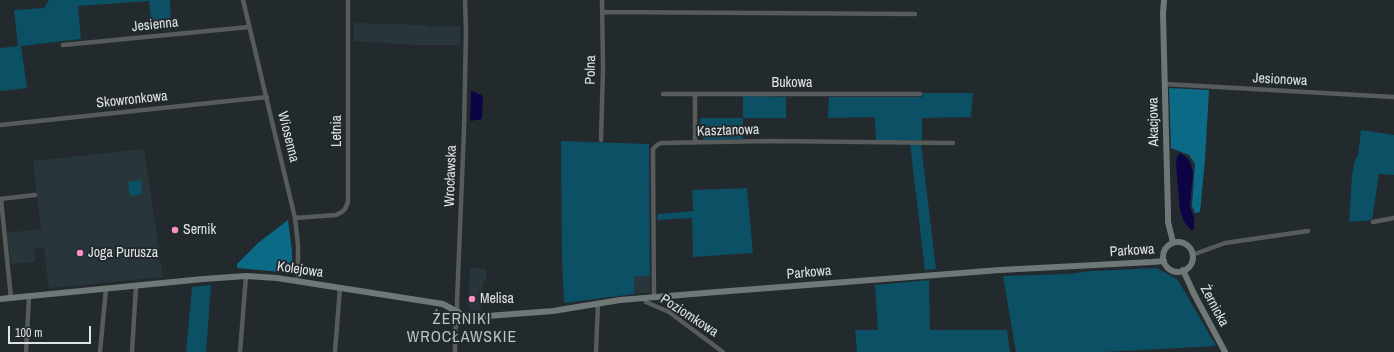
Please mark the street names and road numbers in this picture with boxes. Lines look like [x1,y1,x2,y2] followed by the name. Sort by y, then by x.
[131,14,179,36] street label: Jesienna
[582,55,600,85] street label: Polna
[1252,70,1308,90] street label: Jesionowa
[772,75,812,91] street label: Bukowa
[96,88,168,112] street label: Skowronkowa
[1145,97,1163,147] street label: Akacjowa
[274,110,302,164] street label: Wiosenna
[329,115,345,147] street label: Letnia
[696,122,760,140] street label: Kasztanowa
[442,145,460,207] street label: Wrocławska
[1109,241,1155,261] street label: Parkowa
[276,258,324,282] street label: Kolejowa
[786,263,832,283] street label: Parkowa
[1196,282,1232,330] street label: Żernicka
[657,291,721,341] street label: Poziomkowa

